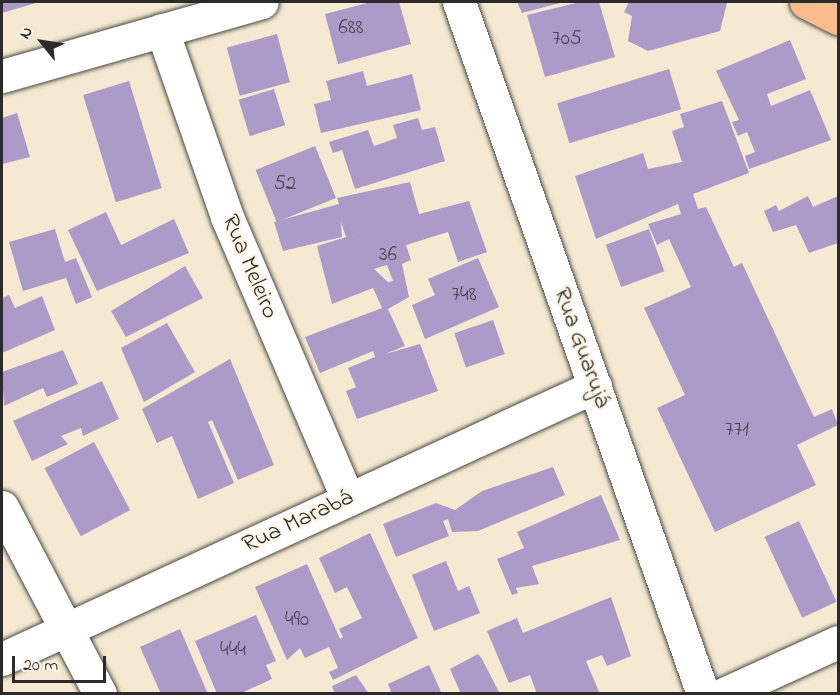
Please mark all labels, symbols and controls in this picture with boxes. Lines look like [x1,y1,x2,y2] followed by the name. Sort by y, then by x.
[12,12,72,72] north arrow
[339,15,363,41] house number: 688
[13,22,40,44] text: N
[552,26,582,52] house number: 705
[274,171,296,197] house number: 52
[214,211,284,323] street label: Rua Meleiro
[379,242,397,268] house number: 36
[451,282,477,308] house number: 748
[546,284,616,412] street label: Rua Guarujá
[725,417,749,443] house number: 771
[238,484,358,560] street label: Rua Marabá
[285,607,309,633] house number: 490
[220,637,246,663] house number: 444
[15,644,110,682] scale bar
[23,653,58,679] text: 20 m

